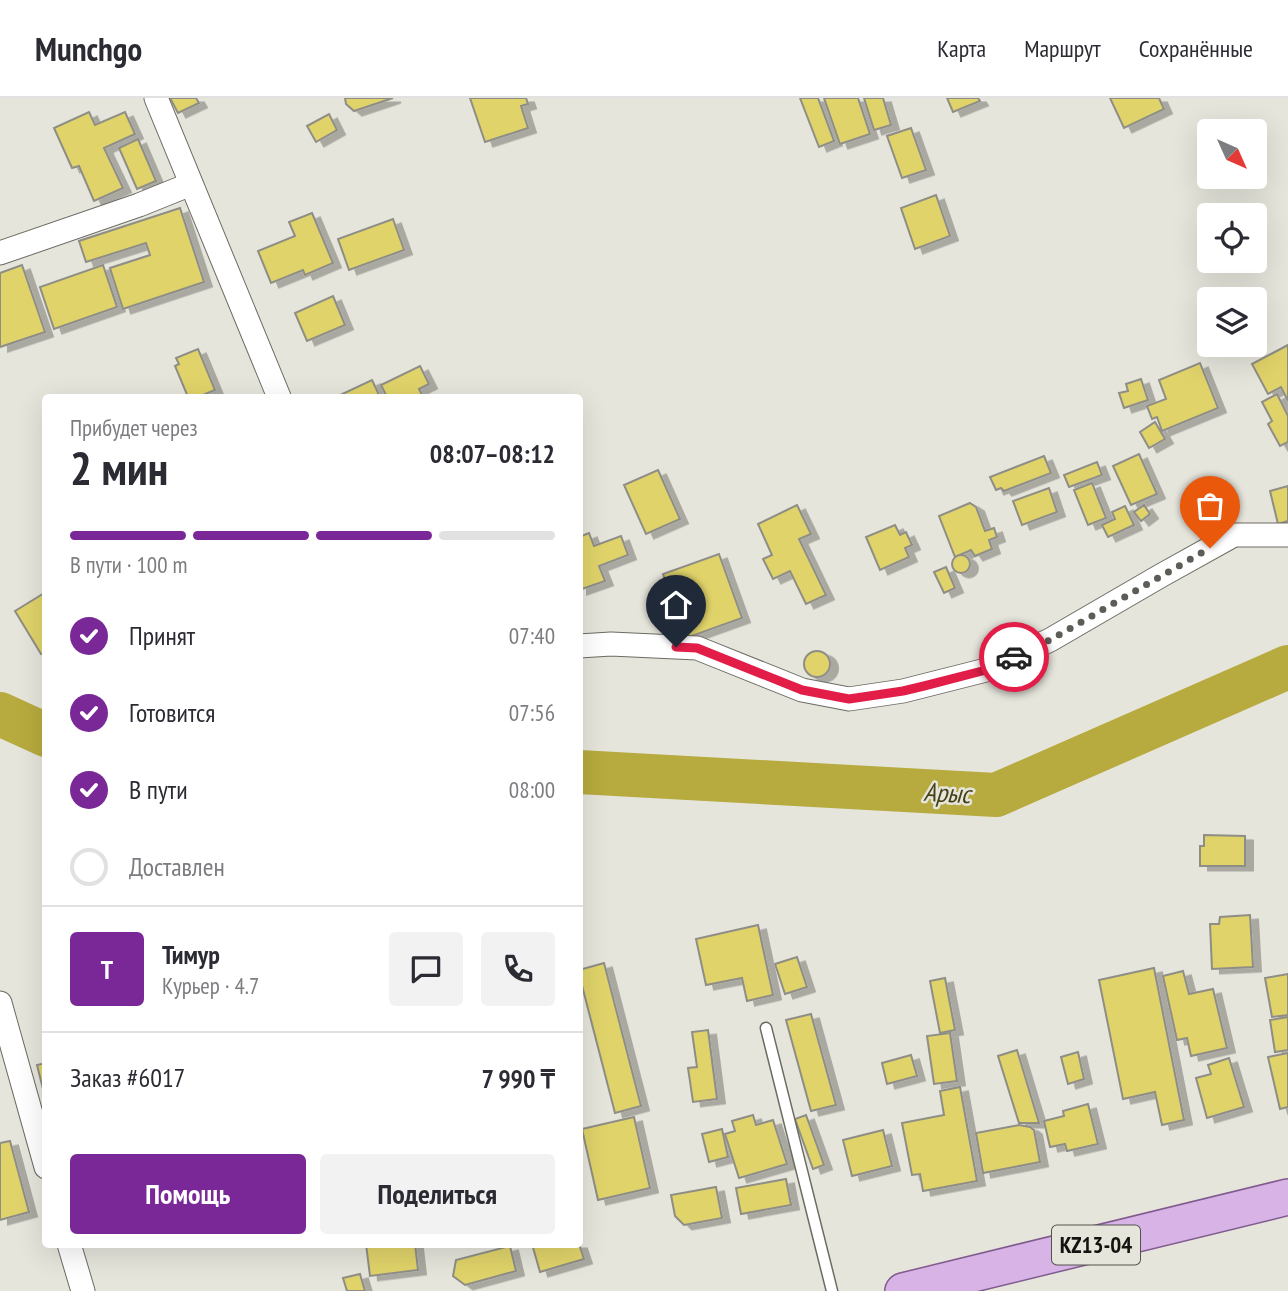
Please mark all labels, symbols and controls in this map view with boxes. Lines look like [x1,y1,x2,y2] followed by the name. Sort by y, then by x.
[35,27,142,70] text: Munchgo
[937,33,986,64] text: Карта
[1024,33,1101,64] text: Маршрут
[1139,33,1253,64] text: Сохранённые
[1197,119,1267,189] north arrow
[1197,119,1267,357] map controls
[1197,203,1267,273] button: locate
[1197,287,1267,357] button: layers
[70,413,198,442] text: Прибудет через
[430,437,555,470] text: 08:07–08:12
[70,438,168,498] text: 2 мин
[1180,476,1240,548] pin
[1191,487,1229,525] icon: bag
[70,550,187,579] text: В пути · 100 m
[646,575,706,647] pin
[657,586,695,624] icon: home
[70,617,108,655] icon: check
[129,619,195,652] text: Принят
[509,621,555,650] text: 07:40
[979,622,1049,692] courier
[995,638,1033,676] icon: car
[70,694,108,732] icon: check
[129,696,215,729] text: Готовится
[509,698,555,727] text: 07:56
[70,771,108,809] icon: check
[129,773,188,806] text: В пути
[509,775,555,804] text: 08:00
[923,775,974,810] water label: Арыс
[129,850,225,883] text: Доставлен
[389,932,463,1006] button: chat
[481,932,555,1006] button: phone
[162,938,220,971] text: Тимур
[101,953,113,986] text: Т
[162,971,259,1000] text: Курьер · 4.7
[70,1061,185,1094] text: Заказ #6017
[482,1062,555,1095] text: 7 990 ₸
[70,1154,306,1234] button: Помощь
[320,1154,555,1234] button: Поделиться
[1052,1226,1140,1264] road number: KZ13-04

